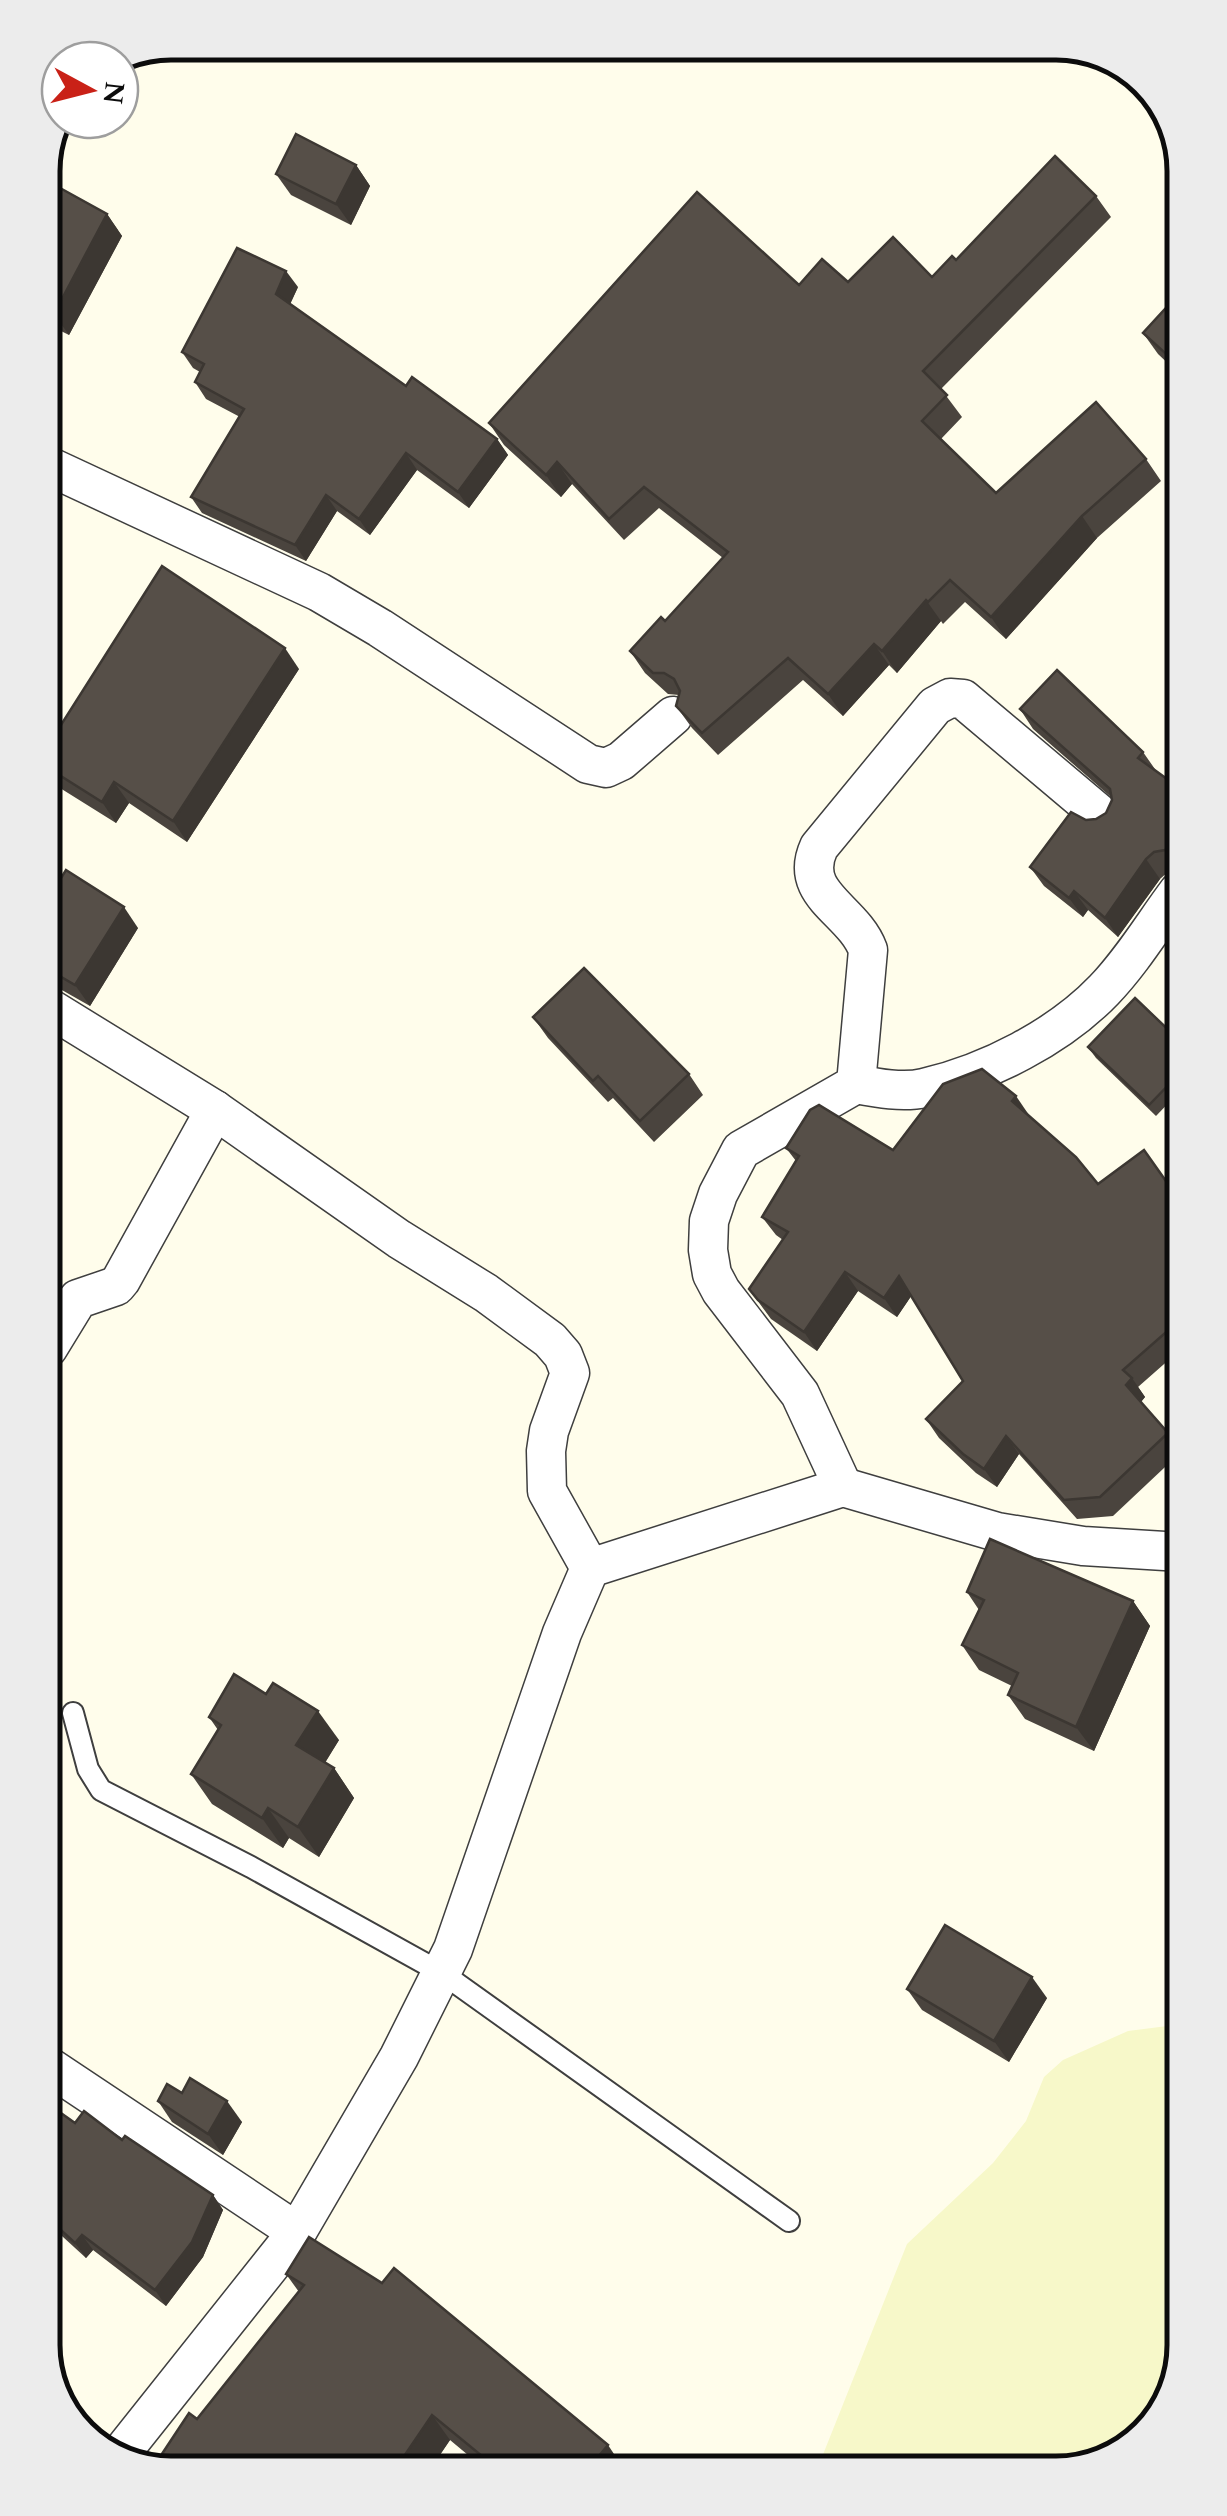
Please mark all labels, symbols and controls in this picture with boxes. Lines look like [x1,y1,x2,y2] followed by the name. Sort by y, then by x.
[40,40,140,140] north arrow
[91,79,136,107] text: N

